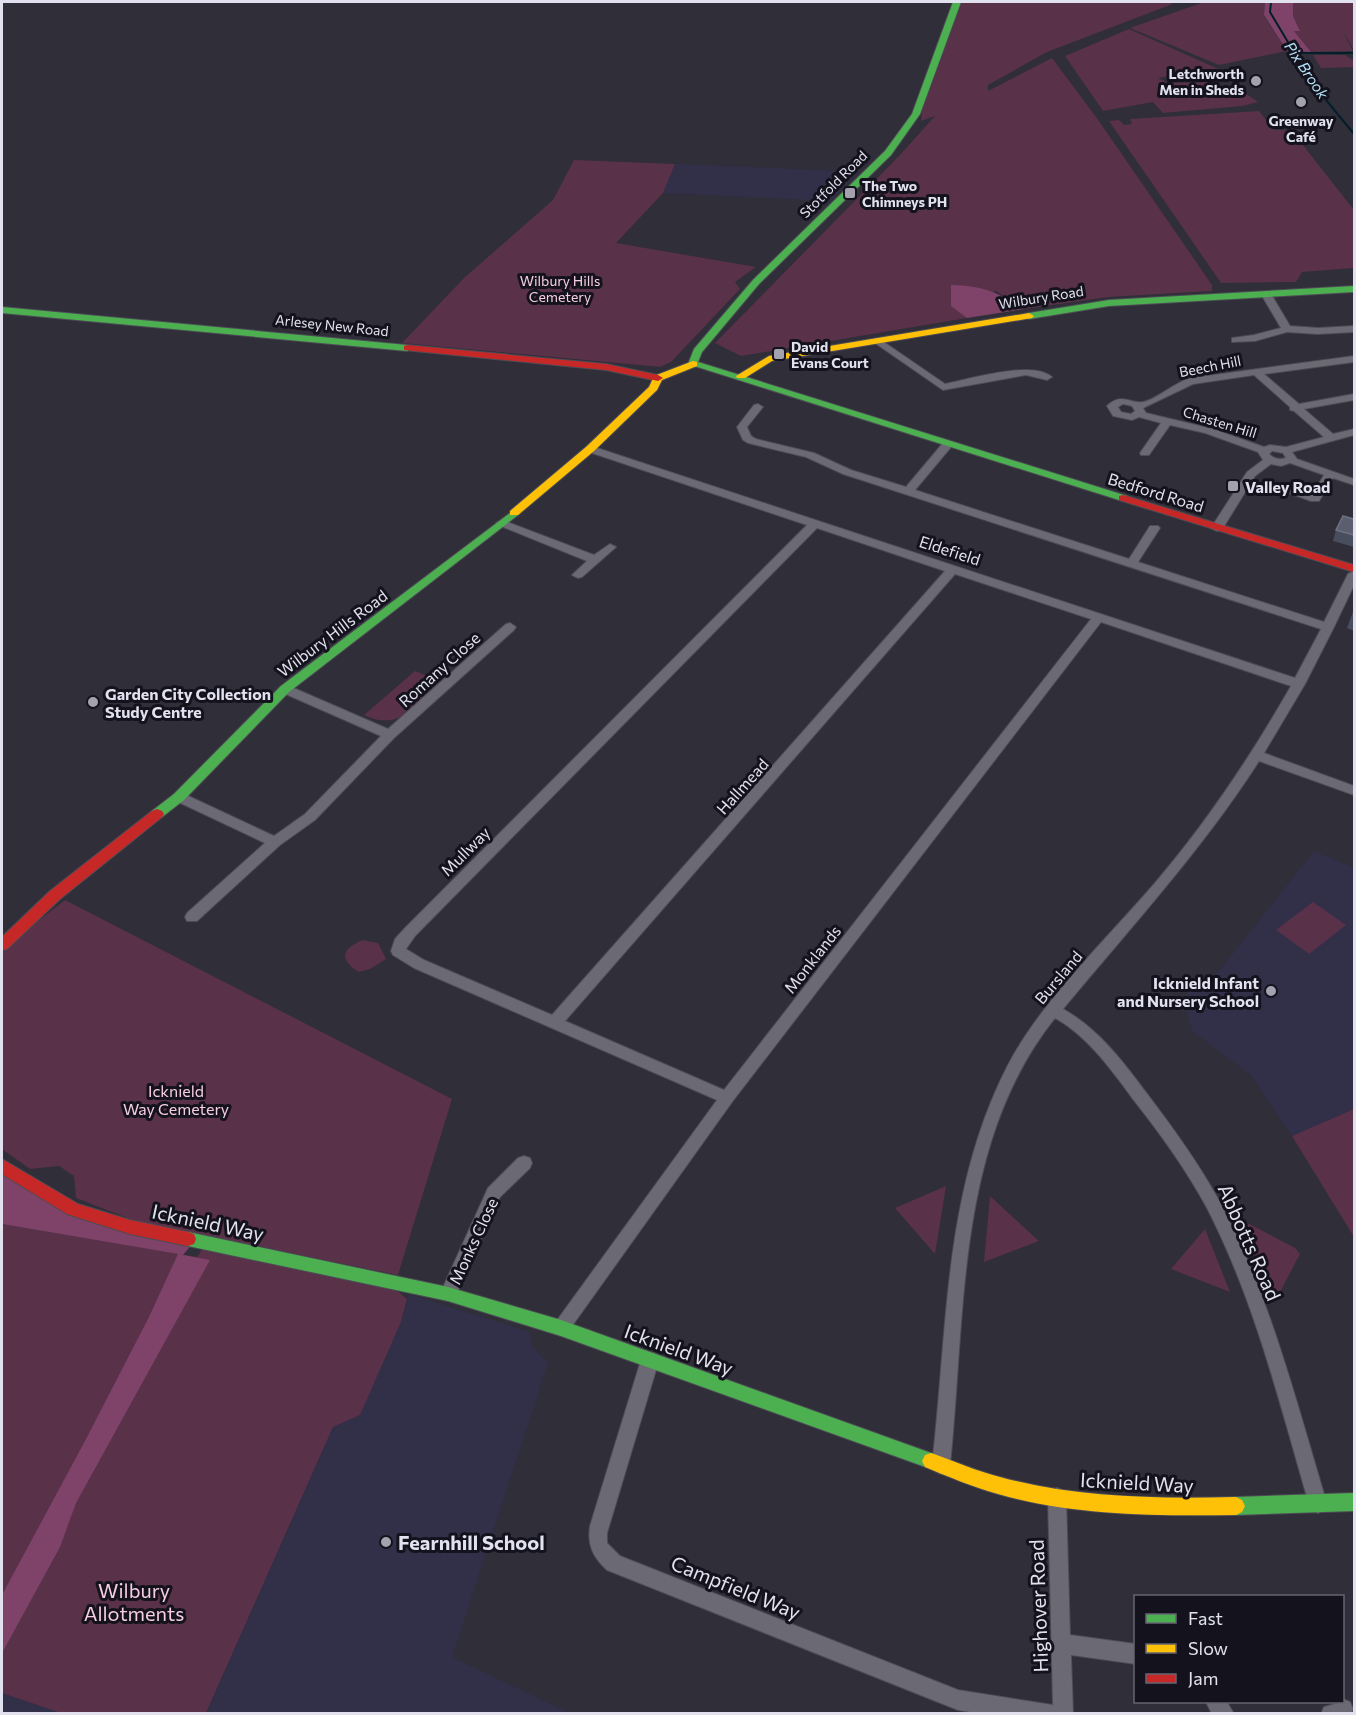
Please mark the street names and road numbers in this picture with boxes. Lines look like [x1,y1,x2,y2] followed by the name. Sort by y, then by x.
[796,147,870,221] street label: Stotfold Road
[997,282,1085,312] street label: Wilbury Road
[274,311,390,339] street label: Arlesey New Road
[1178,352,1242,380] street label: Beech Hill
[1181,403,1259,441] street label: Chasten Hill
[1106,468,1206,516] street label: Bedford Road
[917,531,983,569] street label: Eldefield
[273,586,391,680] street label: Wilbury Hills Road
[395,628,483,710] street label: Romany Close
[712,754,772,818] street label: Hallmead
[437,823,493,879] street label: Mullway
[780,921,844,997] street label: Monklands
[1030,947,1086,1007] street label: Bursland
[1214,1180,1286,1304] street label: Abbotts Road
[445,1195,501,1287] street label: Monks Close
[150,1198,266,1246] street label: Icknield Way
[621,1318,737,1380] street label: Icknield Way
[1080,1467,1194,1497] street label: Icknield Way
[1024,1539,1052,1673] street label: Highover Road
[668,1550,804,1624] street label: Campfield Way

